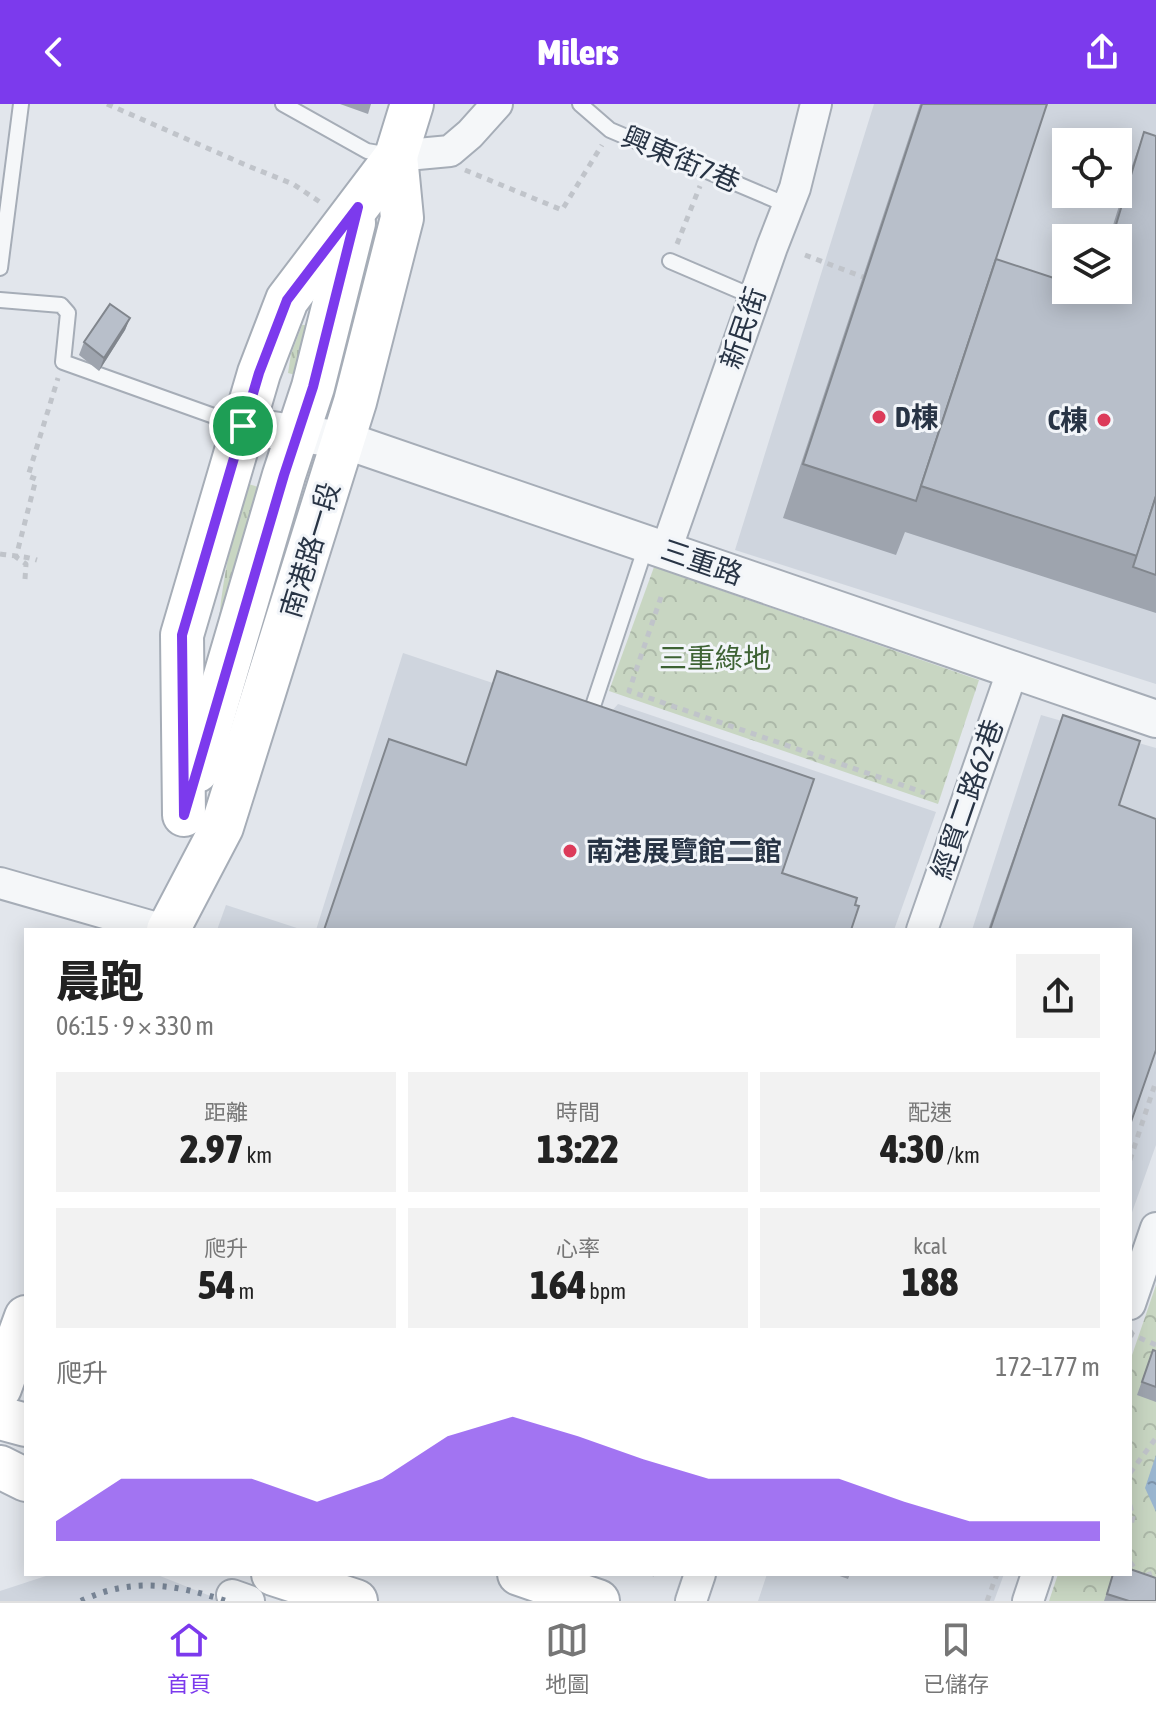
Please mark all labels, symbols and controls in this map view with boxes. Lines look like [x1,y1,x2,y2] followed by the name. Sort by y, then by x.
[32,30,76,74] icon: back
[1080,30,1124,74] icon: share
[537,31,619,73] text: Milers
[617,120,745,198] street label: 興東街7巷
[1052,128,1132,304] map controls
[1052,128,1132,208] button: locate
[1052,224,1132,304] button: layers
[714,283,772,373] street label: 新民街
[209,392,277,460] pin
[895,401,939,433] place label: D棟
[221,404,265,448] icon: arrive
[1047,404,1088,436] place label: C棟
[870,408,888,426] marker: D棟
[1095,411,1113,429] marker: C棟
[274,478,346,622] street label: 南港路一段
[657,533,747,591] street label: 三重路
[659,642,771,674] park label: 三重綠地
[925,715,1009,883] street label: 經貿二路62巷
[586,835,782,867] place label: 南港展覽館二館
[561,842,579,860] marker: 南港展覽館二館
[1016,954,1100,1038] button: share
[56,956,144,1006] text: 晨跑
[56,1011,214,1041] text: 06:15 · 9 × 330 m
[204,1099,248,1125] text: 距離
[556,1099,600,1125] text: 時間
[908,1099,952,1125] text: 配速
[180,1126,243,1171] text: 2.97
[537,1126,619,1171] text: 13:22
[880,1126,944,1171] text: 4:30
[243,1142,272,1168] text: km
[944,1142,980,1168] text: /km
[913,1233,947,1259] text: kcal
[204,1235,248,1261] text: 爬升
[556,1235,600,1261] text: 心率
[902,1259,958,1304] text: 188
[198,1262,235,1307] text: 54
[530,1262,586,1307] text: 164
[235,1278,254,1304] text: m
[586,1278,626,1304] text: bpm
[995,1352,1100,1382] text: 172–177 m
[56,1358,108,1388] text: 爬升
[167,1618,211,1698] tab: 首頁
[545,1618,589,1698] tab: 地圖
[923,1618,989,1698] tab: 已儲存

